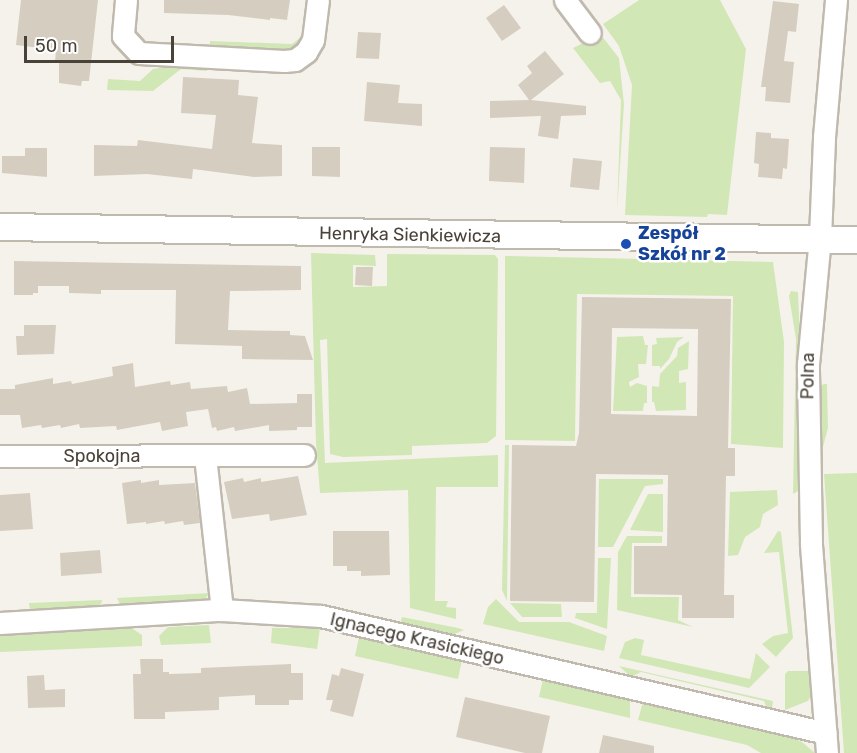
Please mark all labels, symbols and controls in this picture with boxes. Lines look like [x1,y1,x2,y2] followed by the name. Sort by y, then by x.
[27,24,177,62] scale bar
[35,35,78,57] text: 50 m
[319,223,501,247] street label: Henryka Sienkiewicza
[638,223,726,266] place label: Zespół Szkół nr 2
[619,237,633,251] marker: Zespół Szkół nr 2
[797,352,819,400] street label: Polna
[64,445,140,467] street label: Spokojna
[328,608,506,670] street label: Ignacego Krasickiego

